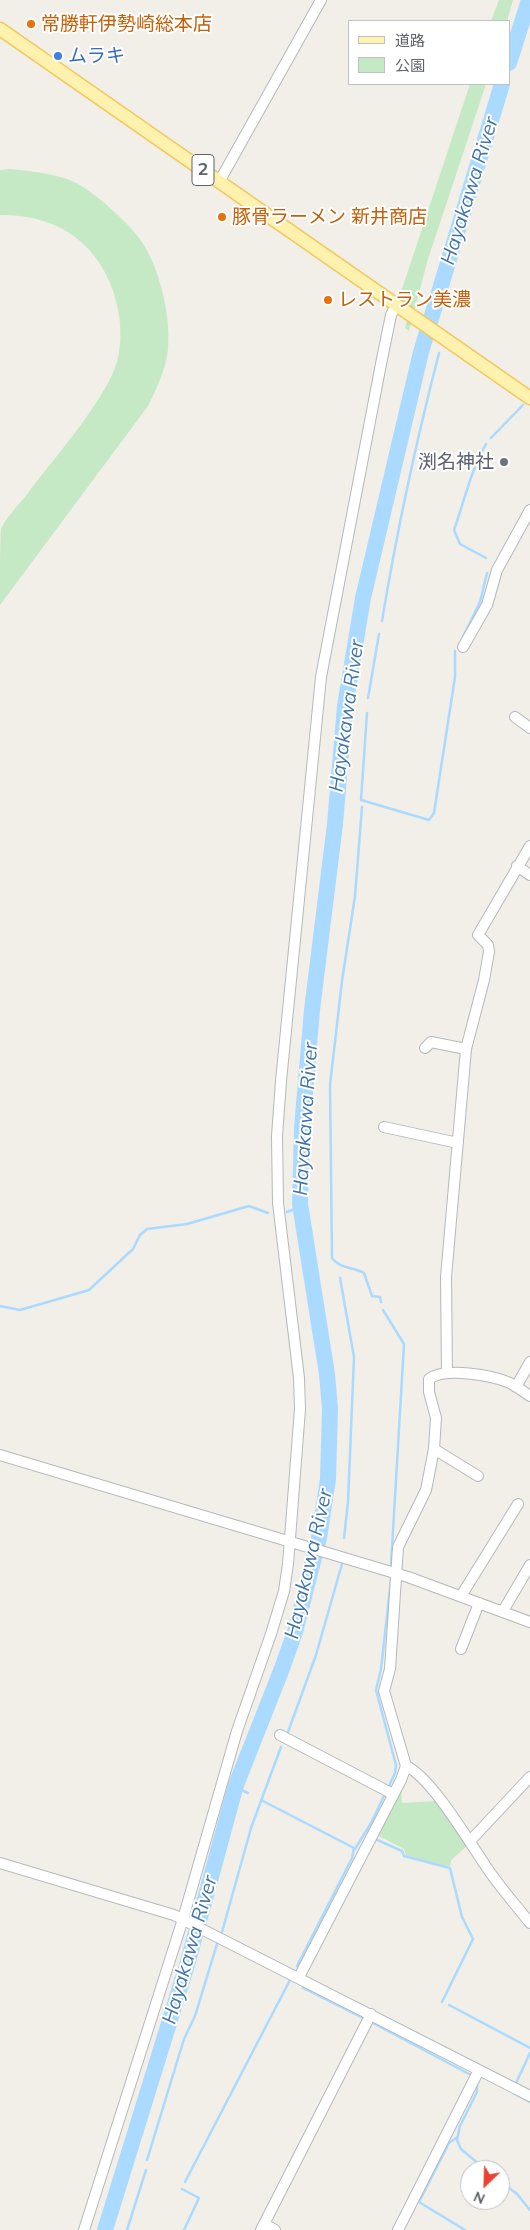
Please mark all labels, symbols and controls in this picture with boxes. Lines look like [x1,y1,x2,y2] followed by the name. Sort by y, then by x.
[41,13,212,35] place label: 常勝軒伊勢崎総本店
[25,18,37,30] marker: 常勝軒伊勢崎総本店
[348,20,510,85] legend
[395,31,425,50] text: 道路
[68,45,125,67] place label: ムラキ
[52,50,64,62] marker: ムラキ
[395,56,425,75] text: 公園
[436,114,504,268] water label: Hayakawa River
[192,154,214,186] road number: 2
[232,206,427,228] place label: 豚骨ラーメン 新井商店
[216,211,228,223] marker: 豚骨ラーメン 新井商店
[338,289,471,311] place label: レストラン美濃
[322,294,334,306] marker: レストラン美濃
[418,451,494,473] place label: 渕名神社
[498,456,510,468] marker: 渕名神社
[324,638,370,794] water label: Hayakawa River
[289,1042,323,1196] water label: Hayakawa River
[280,1487,338,1641] water label: Hayakawa River
[157,1873,223,2027] water label: Hayakawa River
[460,2160,510,2210] north arrow
[471,2187,488,2208] text: N

